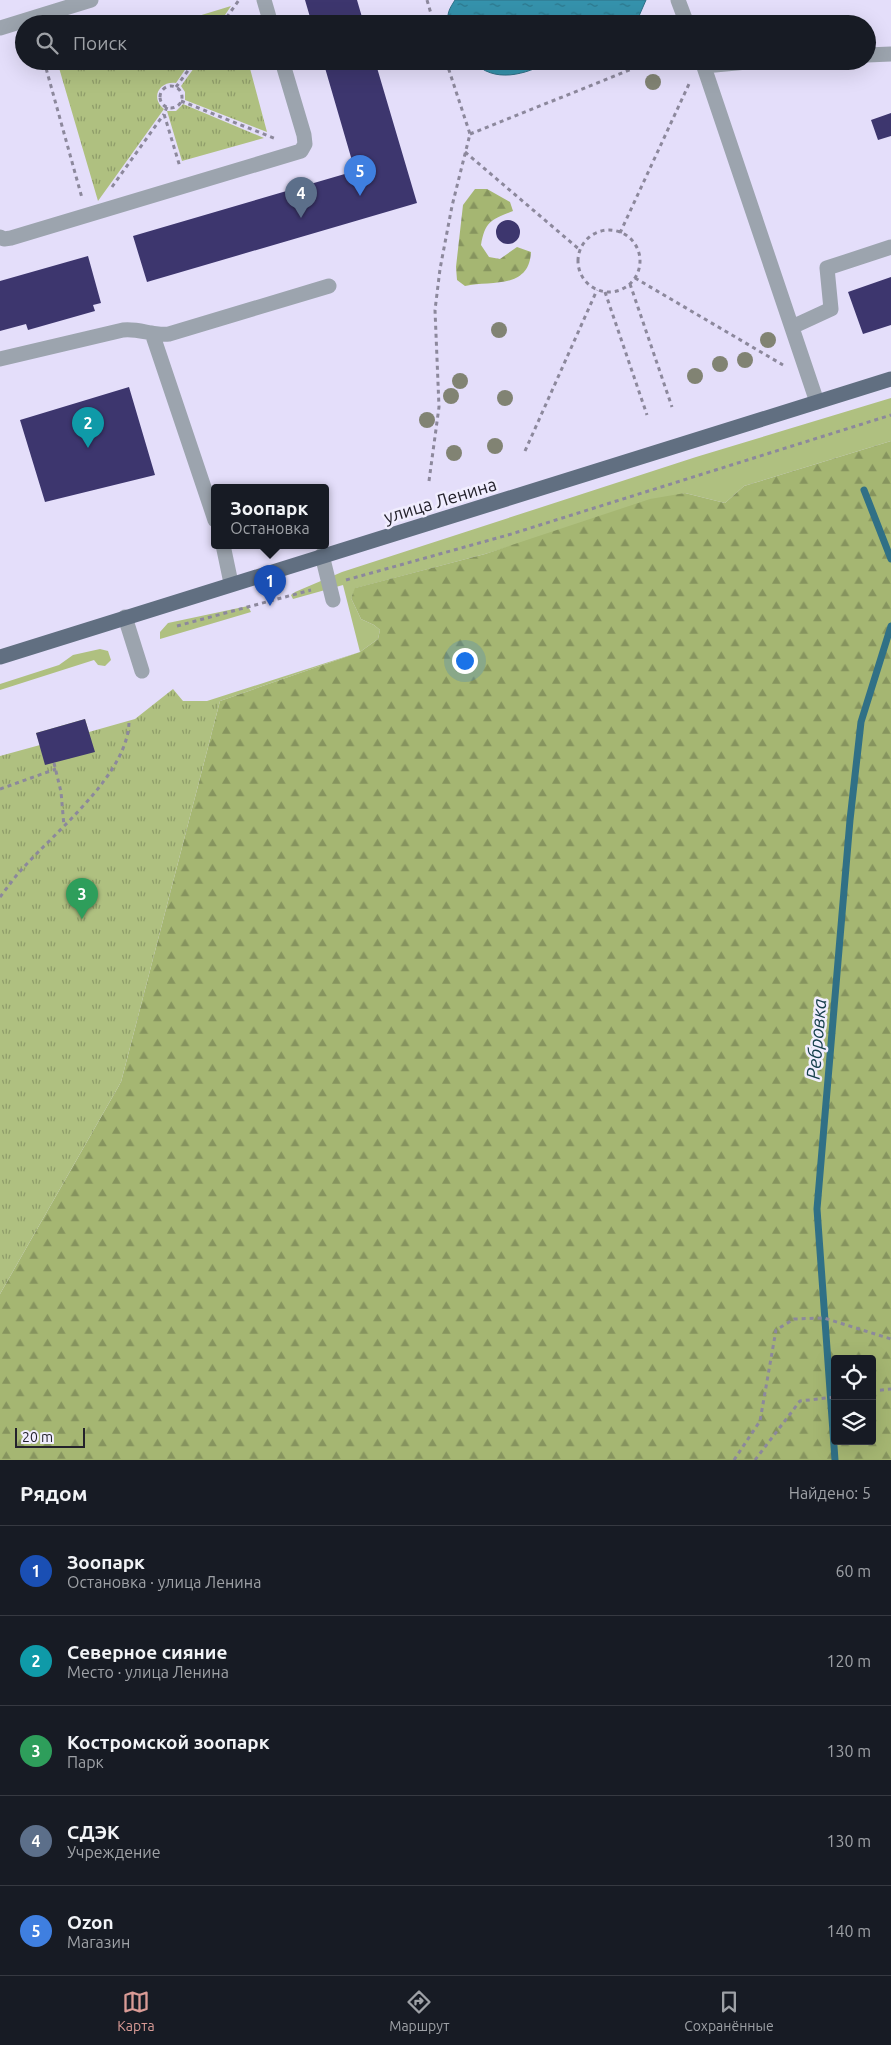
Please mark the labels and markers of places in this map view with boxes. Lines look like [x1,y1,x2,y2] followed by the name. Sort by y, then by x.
[344,155,376,196] pin: 5
[285,177,317,218] pin: 4
[72,407,104,448] pin: 2
[254,565,286,606] pin: 1
[66,878,98,919] pin: 3

